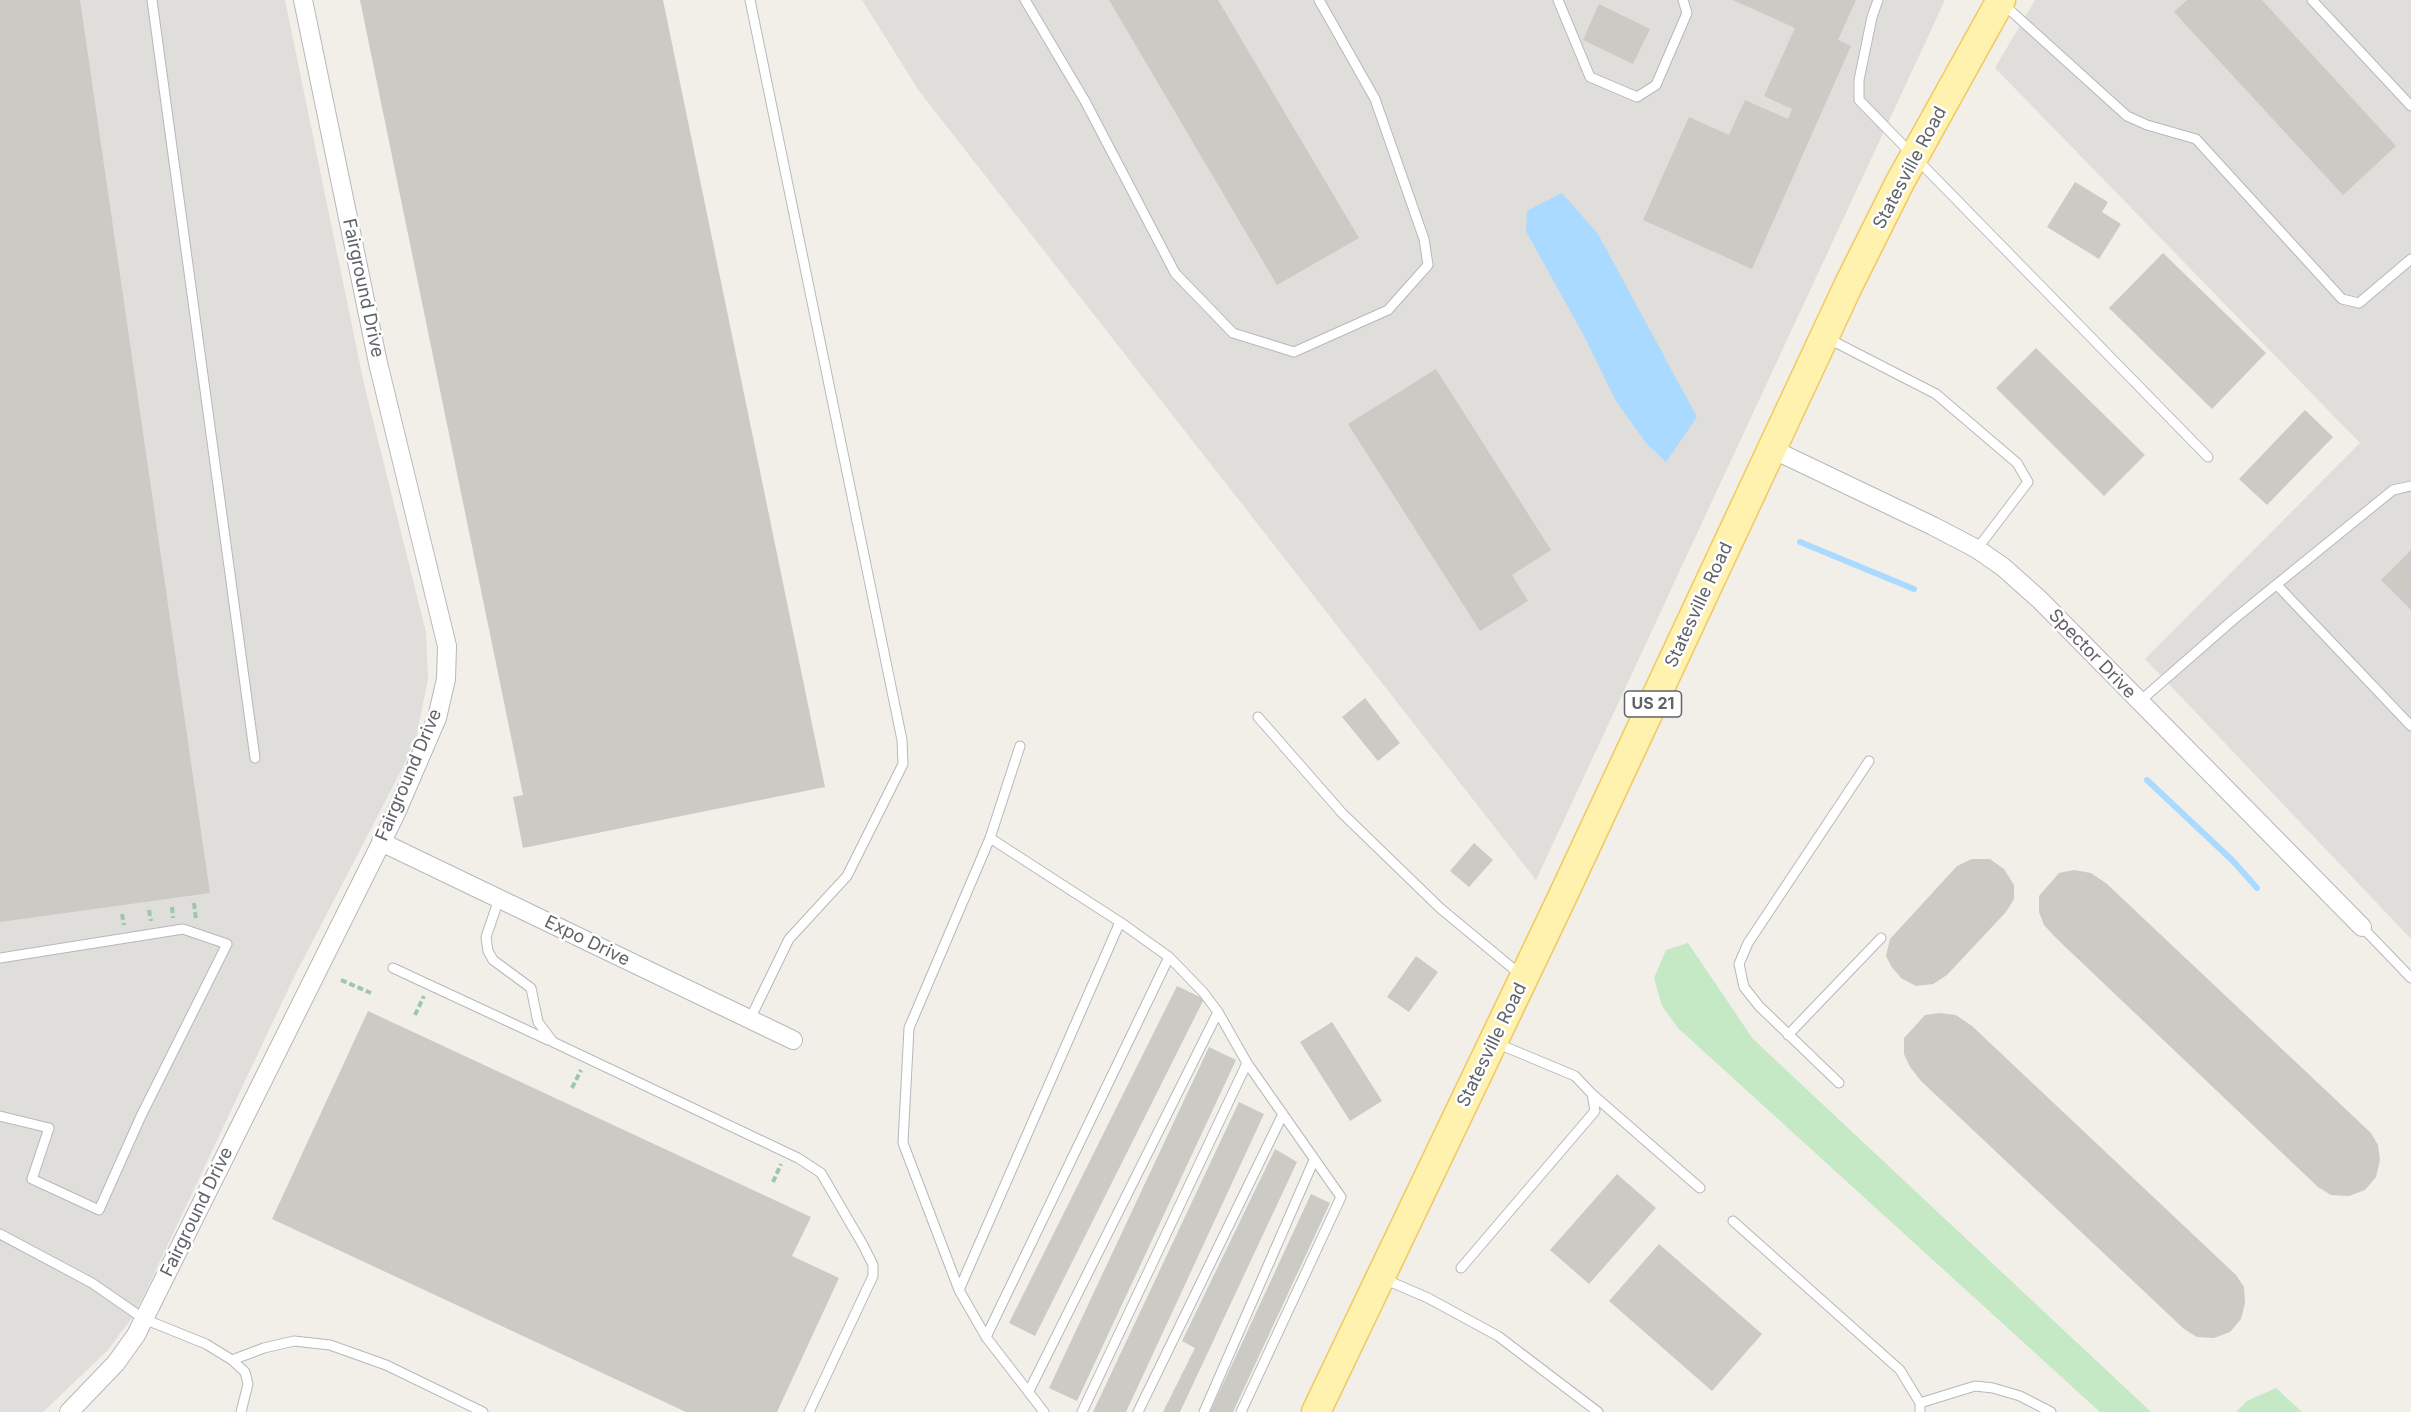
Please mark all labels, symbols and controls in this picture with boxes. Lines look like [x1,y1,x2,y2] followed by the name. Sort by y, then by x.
[1869,103,1951,233] street label: Statesville Road
[338,217,388,359] street label: Fairground Drive
[1661,539,1737,671] street label: Statesville Road
[2044,605,2140,703] street label: Spector Drive
[1624,691,1682,717] road number: US 21
[371,706,447,844] street label: Fairground Drive
[541,911,633,971] street label: Expo Drive
[1453,979,1531,1111] street label: Statesville Road
[156,1144,238,1280] street label: Fairground Drive

